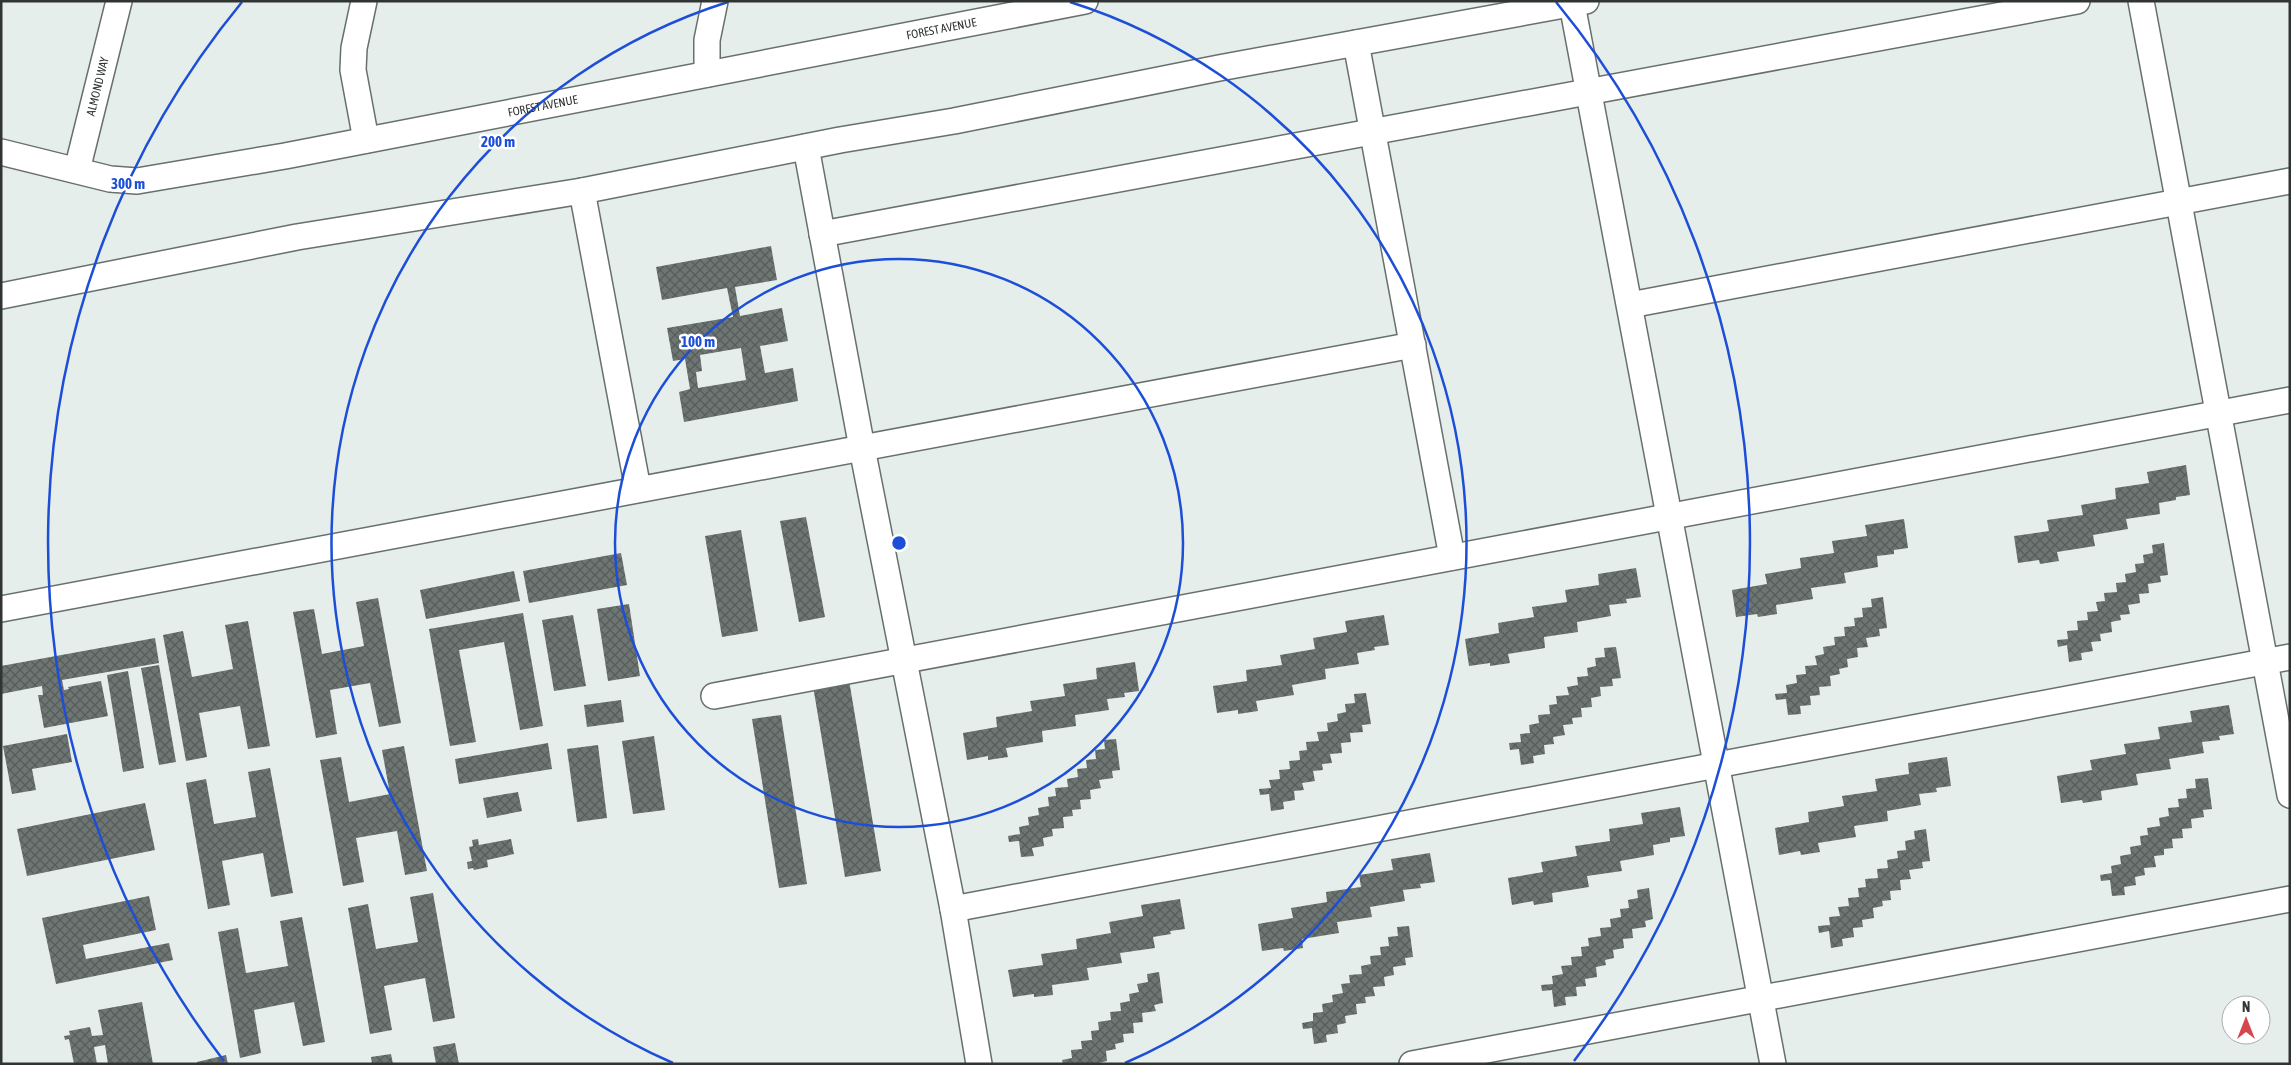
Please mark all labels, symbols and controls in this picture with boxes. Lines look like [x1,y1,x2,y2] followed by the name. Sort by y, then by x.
[905,15,977,42] street label: FOREST AVENUE
[84,55,112,117] street label: ALMOND WAY
[507,92,579,120] street label: FOREST AVENUE
[481,133,515,150] text: 200 m
[111,175,145,192] text: 300 m
[681,333,715,350] text: 100 m
[890,534,908,552] centre of rings
[2221,995,2271,1045] north arrow
[2242,999,2250,1015] text: N

